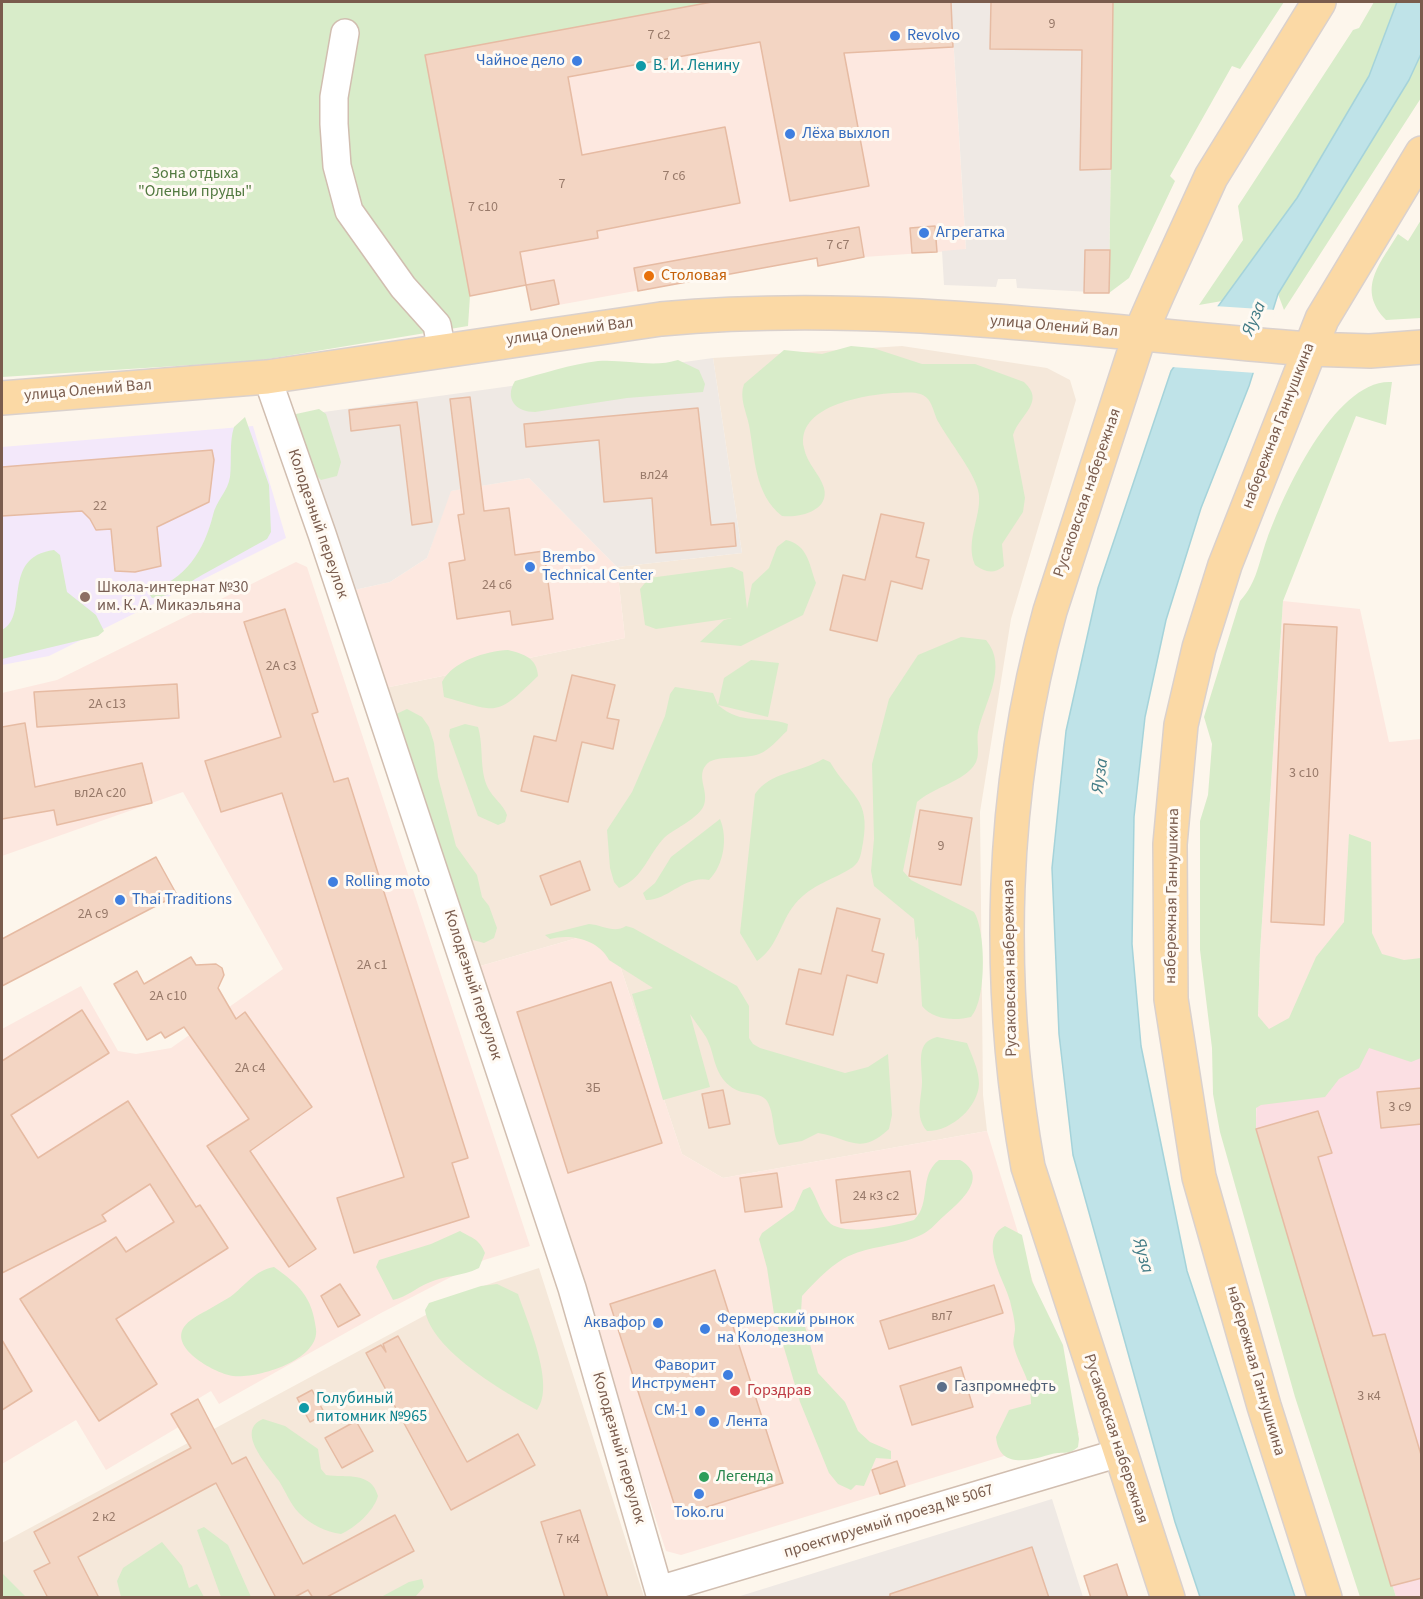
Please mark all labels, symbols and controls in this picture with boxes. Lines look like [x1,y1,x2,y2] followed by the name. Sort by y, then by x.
[1049,17,1055,33] house number: 9
[907,26,960,46] place label: Revolvo
[647,28,671,44] house number: 7 с2
[888,29,902,43] marker: Revolvo
[476,51,565,71] place label: Чайное дело
[570,54,584,68] marker: Чайное дело
[653,56,740,76] place label: В. И. Ленину
[634,59,648,73] marker: В. И. Ленину
[802,124,890,144] place label: Лёха выхлоп
[783,127,797,141] marker: Лёха выхлоп
[138,164,252,202] park label: Зона отдыха "Оленьи пруды"
[662,169,686,185] house number: 7 с6
[559,177,565,193] house number: 7
[468,200,498,216] house number: 7 с10
[936,223,1005,243] place label: Агрегатка
[917,226,931,240] marker: Агрегатка
[826,238,850,254] house number: 7 с7
[661,266,727,286] place label: Столовая
[642,269,656,283] marker: Столовая
[1238,299,1272,339] water label: Яуза
[989,312,1119,342] street label: улица Олений Вал
[505,314,635,350] street label: улица Олений Вал
[1239,340,1319,512] street label: набережная Ганнушкина
[23,376,153,406] street label: улица Олений Вал
[1050,406,1126,580] street label: Русаковская набережная
[282,447,352,601] street label: Колодезный переулок
[640,468,668,484] house number: вл24
[93,499,107,515] house number: 22
[542,548,653,586] place label: Brembo Technical Center
[523,560,537,574] marker: Brembo Technical Center
[97,578,248,616] place label: Школа-интернат №30 им. К. А. Микаэльяна
[482,578,512,594] house number: 24 c6
[78,590,92,604] marker: Школа-интернат №30 им. К. А. Микаэльяна
[266,659,296,675] house number: 2A c3
[88,697,126,713] house number: 2А с13
[1088,757,1114,795] water label: Яуза
[1289,766,1319,782] house number: 3 с10
[74,786,126,802] house number: вл2А с20
[1162,808,1184,984] street label: набережная Ганнушкина
[938,839,944,855] house number: 9
[345,872,430,892] place label: Rolling moto
[326,875,340,889] marker: Rolling moto
[1000,879,1022,1057] street label: Русаковская набережная
[132,890,232,910] place label: Thai Traditions
[113,893,127,907] marker: Thai Traditions
[78,907,108,923] house number: 2А с9
[439,907,505,1063] street label: Колодезный переулок
[357,958,387,974] house number: 2А с1
[149,989,187,1005] house number: 2А с10
[235,1061,265,1077] house number: 2А с4
[585,1081,601,1097] house number: 3Б
[1388,1100,1412,1116] house number: 3 c9
[853,1189,899,1205] house number: 24 к3 с2
[1127,1236,1157,1276] water label: Яуза
[1222,1284,1288,1458] street label: набережная Ганнушкина
[931,1309,953,1325] house number: вл7
[717,1310,854,1348] place label: Фермерский рынок на Колодезном
[584,1313,646,1333] place label: Аквафор
[651,1316,665,1330] marker: Аквафор
[698,1322,712,1336] marker: Фермерский рынок на Колодезном
[1078,1352,1152,1526] street label: Русаковская набережная
[631,1356,716,1394] place label: Фаворит Инструмент
[721,1368,735,1382] marker: Фаворит Инструмент
[587,1370,649,1526] street label: Колодезный переулок
[954,1377,1056,1397] place label: Газпромнефть
[935,1380,949,1394] marker: Газпромнефть
[747,1381,811,1401] place label: Горздрав
[728,1384,742,1398] marker: Горздрав
[316,1389,427,1427] place label: Голубиный питомник №965
[1357,1389,1381,1405] house number: 3 к4
[297,1401,311,1415] marker: Голубиный питомник №965
[654,1401,688,1421] place label: СМ-1
[693,1404,707,1418] marker: СМ-1
[726,1412,768,1432] place label: Лента
[707,1415,721,1429] marker: Лента
[716,1467,773,1487] place label: Легенда
[697,1470,711,1484] marker: Легенда
[782,1481,996,1563] street label: проектируемый проезд № 5067
[692,1487,706,1501] marker: Toko.ru
[674,1503,724,1523] place label: Toko.ru
[92,1510,116,1526] house number: 2 к2
[556,1532,580,1548] house number: 7 к4

